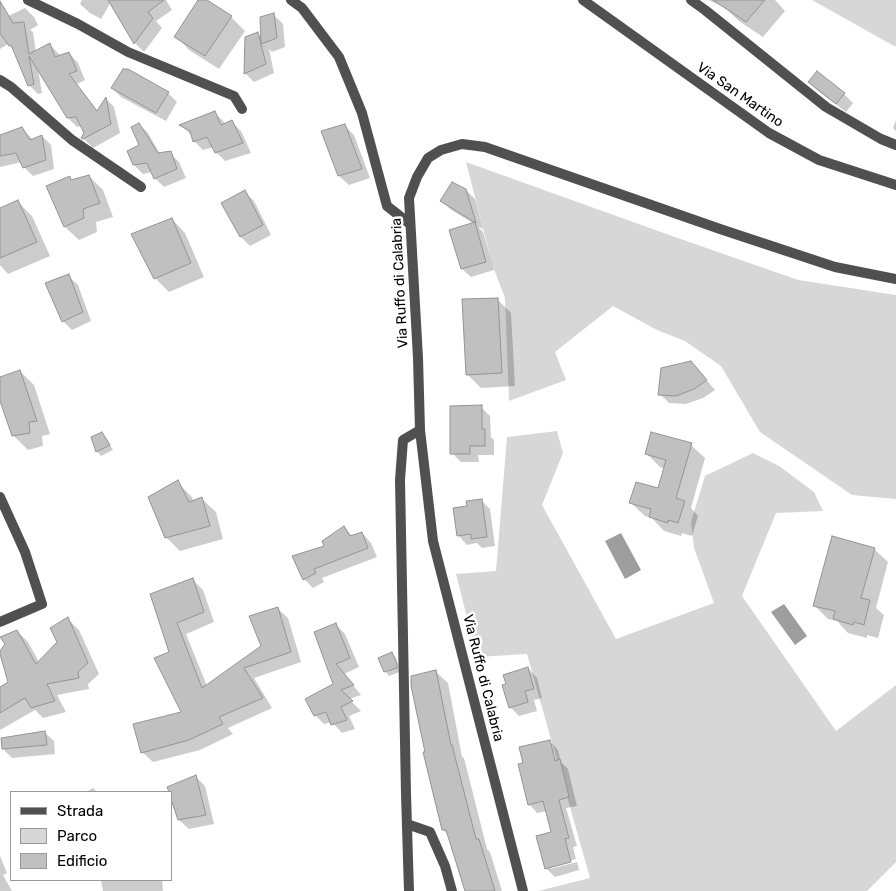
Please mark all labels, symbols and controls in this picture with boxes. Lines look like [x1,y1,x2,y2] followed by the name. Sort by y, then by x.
[694,59,786,131] street label: Via San Martino
[388,217,412,349] street label: Via Ruffo di Calabria
[459,613,507,743] street label: Via Ruffo di Calabria
[10,791,172,881] legend
[57,802,103,820] text: Strada
[57,827,97,845] text: Parco
[57,852,107,870] text: Edificio

